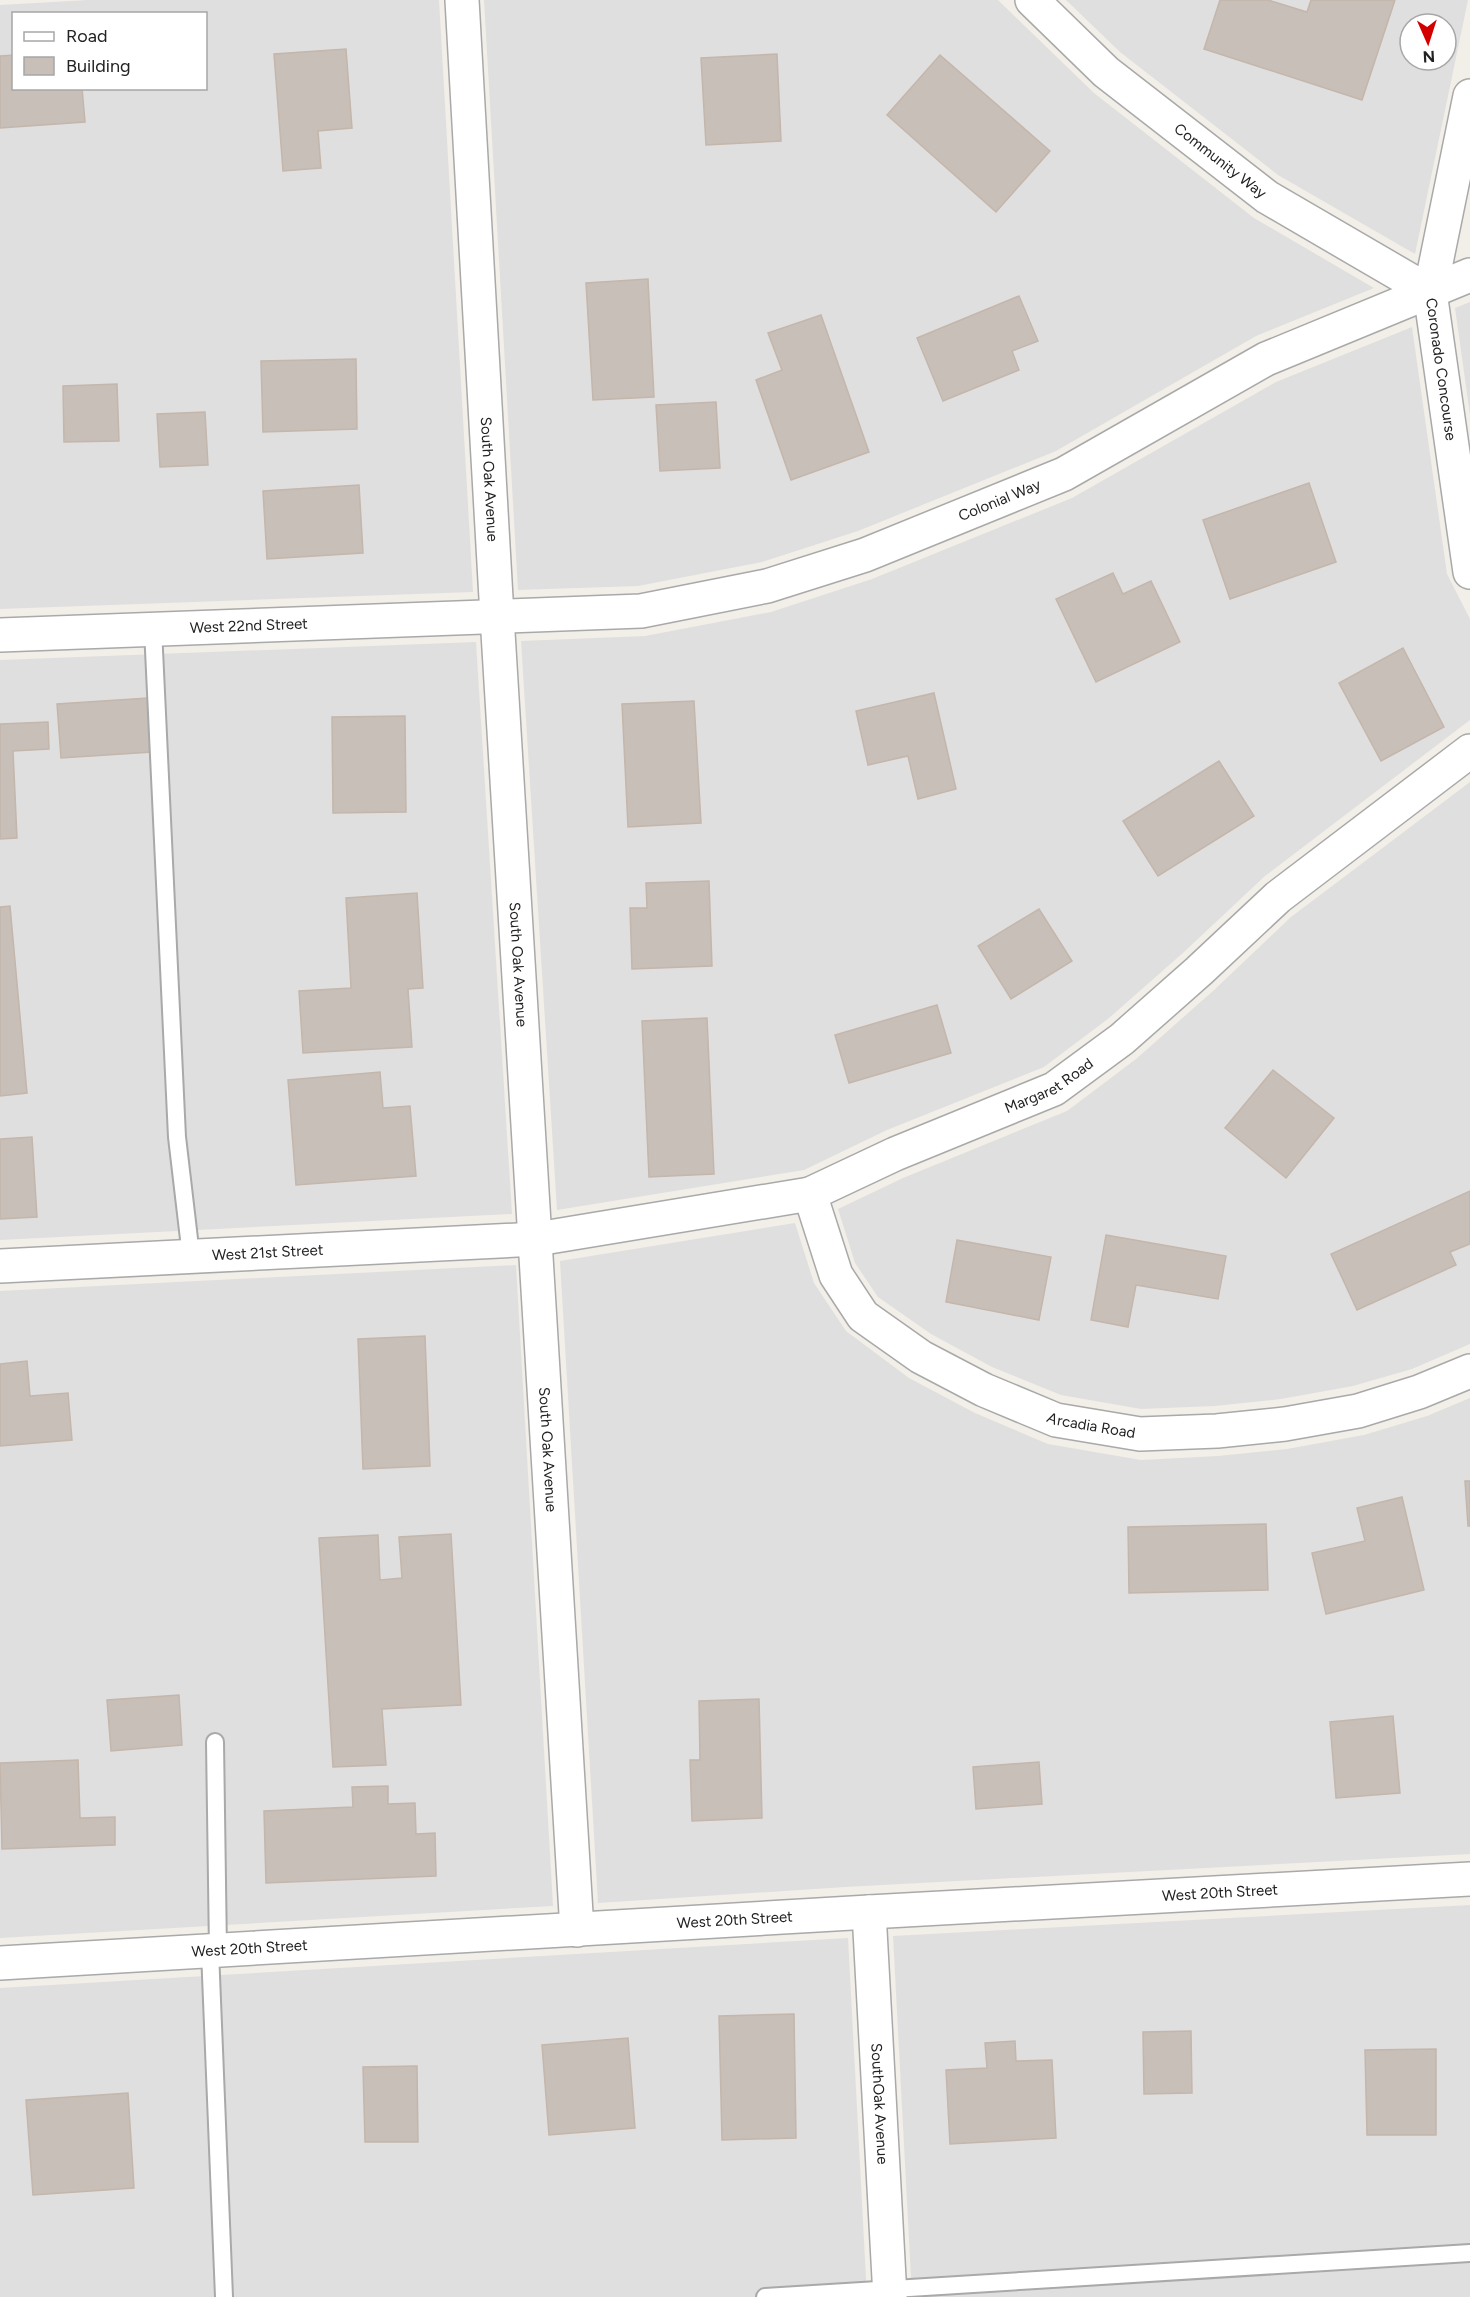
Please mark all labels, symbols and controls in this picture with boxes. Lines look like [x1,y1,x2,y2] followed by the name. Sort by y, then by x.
[12,12,207,90] legend
[1398,12,1458,72] north arrow
[66,25,107,47] text: Road
[1422,47,1435,66] text: N
[66,55,131,77] text: Building
[1171,119,1270,202] street label: Community Way
[1422,297,1460,442] street label: Coronado Concourse
[477,416,502,542] street label: South Oak Avenue
[956,475,1044,525] street label: Colonial Way
[189,614,309,637] street label: West 22nd Street
[505,901,531,1027] street label: South Oak Avenue
[1002,1054,1097,1117] street label: Margaret Road
[212,1241,324,1264] street label: West 21st Street
[535,1386,561,1512] street label: South Oak Avenue
[1044,1408,1137,1442] street label: Arcadia Road
[1161,1881,1279,1905] street label: West 20th Street
[676,1907,794,1932] street label: West 20th Street
[191,1936,308,1961] street label: West 20th Street
[867,2043,892,2165] street label: SouthOak Avenue

